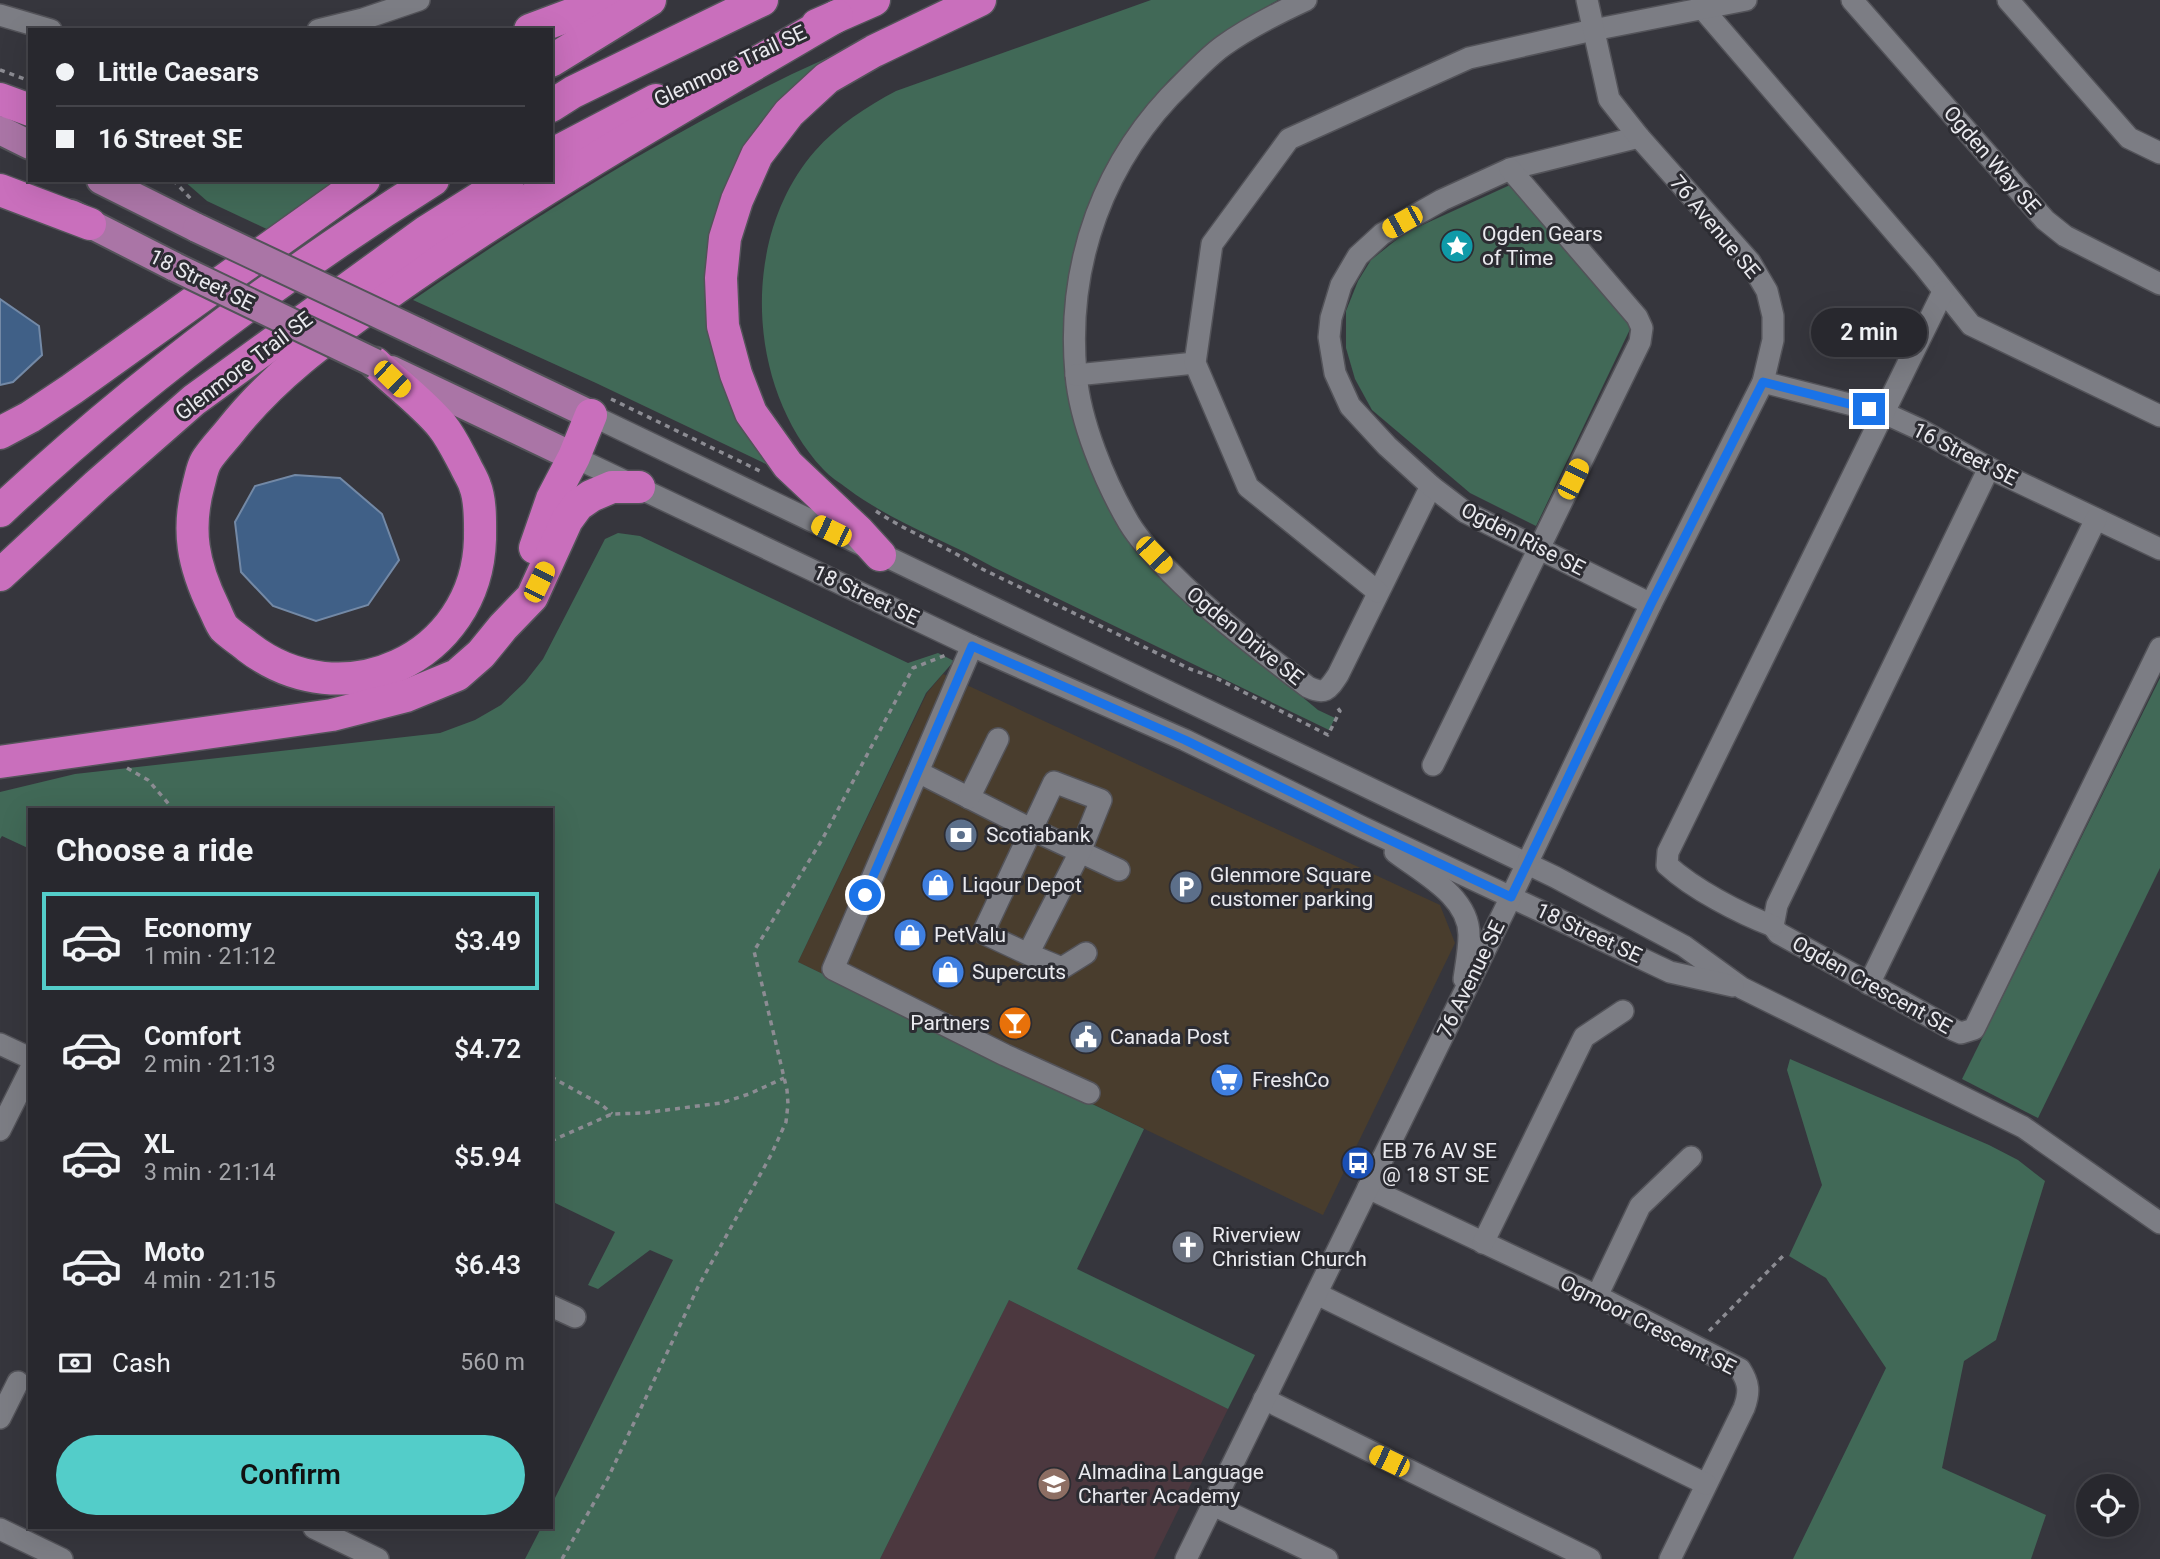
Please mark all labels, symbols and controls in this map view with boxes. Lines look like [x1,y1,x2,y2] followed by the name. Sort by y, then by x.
[650,20,810,112] street label: Glenmore Trail SE
[98,57,259,87] text: Little Caesars
[1939,101,2045,219] street label: Ogden Way SE
[98,124,242,154] text: 16 Street SE
[1665,171,1765,283] street label: 76 Avenue SE
[1379,203,1426,241] car
[1482,222,1603,270] place label: Ogden Gears of Time
[1438,227,1476,265] place icon: Ogden Gears of Time
[146,244,258,316] street label: 18 Street SE
[171,307,317,425] street label: Glenmore Trail SE
[1811,308,1927,356] callout: 2 min
[1840,319,1898,346] text: 2 min
[370,357,415,401] car
[1853,393,1885,425] route end
[1909,417,2021,491] street label: 16 Street SE
[1555,456,1592,502] car
[1457,498,1589,581] street label: Ogden Rise SE
[808,512,855,550] car
[1132,533,1177,577] car
[521,559,558,605] car
[809,560,923,630] street label: 18 Street SE
[1182,582,1308,690] street label: Ogden Drive SE
[942,816,980,854] bank icon: Scotiabank
[986,823,1091,847] place label: Scotiabank
[56,831,253,869] text: Choose a ride
[1210,863,1373,911] place label: Glenmore Square customer parking
[919,866,957,904] shop icon: Liqour Depot
[1167,868,1205,906] parking icon: Glenmore Square customer parking
[962,873,1082,897] place label: Liqour Depot
[849,879,881,911] route start
[1532,898,1646,968] street label: 18 Street SE
[60,910,123,973] icon: car
[144,913,251,943] text: Economy
[891,916,929,954] shop icon: PetValu
[1432,917,1510,1041] street label: 76 Avenue SE
[934,923,1006,947] place label: PetValu
[454,926,521,956] text: $3.49
[1788,931,1956,1039] street label: Ogden Crescent SE
[144,943,276,970] text: 1 min · 21:12
[929,953,967,991] shop icon: Supercuts
[972,960,1066,984] place label: Supercuts
[996,1004,1034,1042] bar icon: Partners
[910,1011,990,1035] place label: Partners
[60,1018,123,1081] icon: car
[1067,1018,1105,1056] public building icon: Canada Post
[144,1021,241,1051] text: Comfort
[1110,1025,1230,1049] place label: Canada Post
[454,1034,521,1064] text: $4.72
[144,1051,276,1078] text: 2 min · 21:13
[1208,1061,1246,1099] supermarket icon: FreshCo
[1252,1068,1329,1092] place label: FreshCo
[60,1126,123,1189] icon: car
[144,1129,175,1159] text: XL
[1382,1139,1497,1187] place label: EB 76 AV SE @ 18 ST SE
[454,1142,521,1172] text: $5.94
[1339,1144,1377,1182] bus stop icon: EB 76 AV SE @ 18 ST SE
[144,1159,276,1186] text: 3 min · 21:14
[1212,1223,1367,1271] place label: Riverview Christian Church
[1169,1228,1207,1266] church icon: Riverview Christian Church
[60,1234,123,1297] icon: car
[144,1237,205,1267] text: Moto
[454,1250,521,1280] text: $6.43
[144,1267,276,1294] text: 4 min · 21:15
[1556,1270,1740,1380] street label: Ogmoor Crescent SE
[56,1344,94,1382] icon: cash
[112,1348,171,1378] text: Cash
[460,1349,525,1376] text: 560 m
[56,1435,525,1515] button: Confirm
[1366,1442,1413,1480] car
[1078,1460,1264,1508] place label: Almadina Language Charter Academy
[1035,1465,1073,1503] school or university icon: Almadina Language Charter Academy
[2076,1474,2139,1537] map controls
[2076,1474,2139,1537] button: locate

